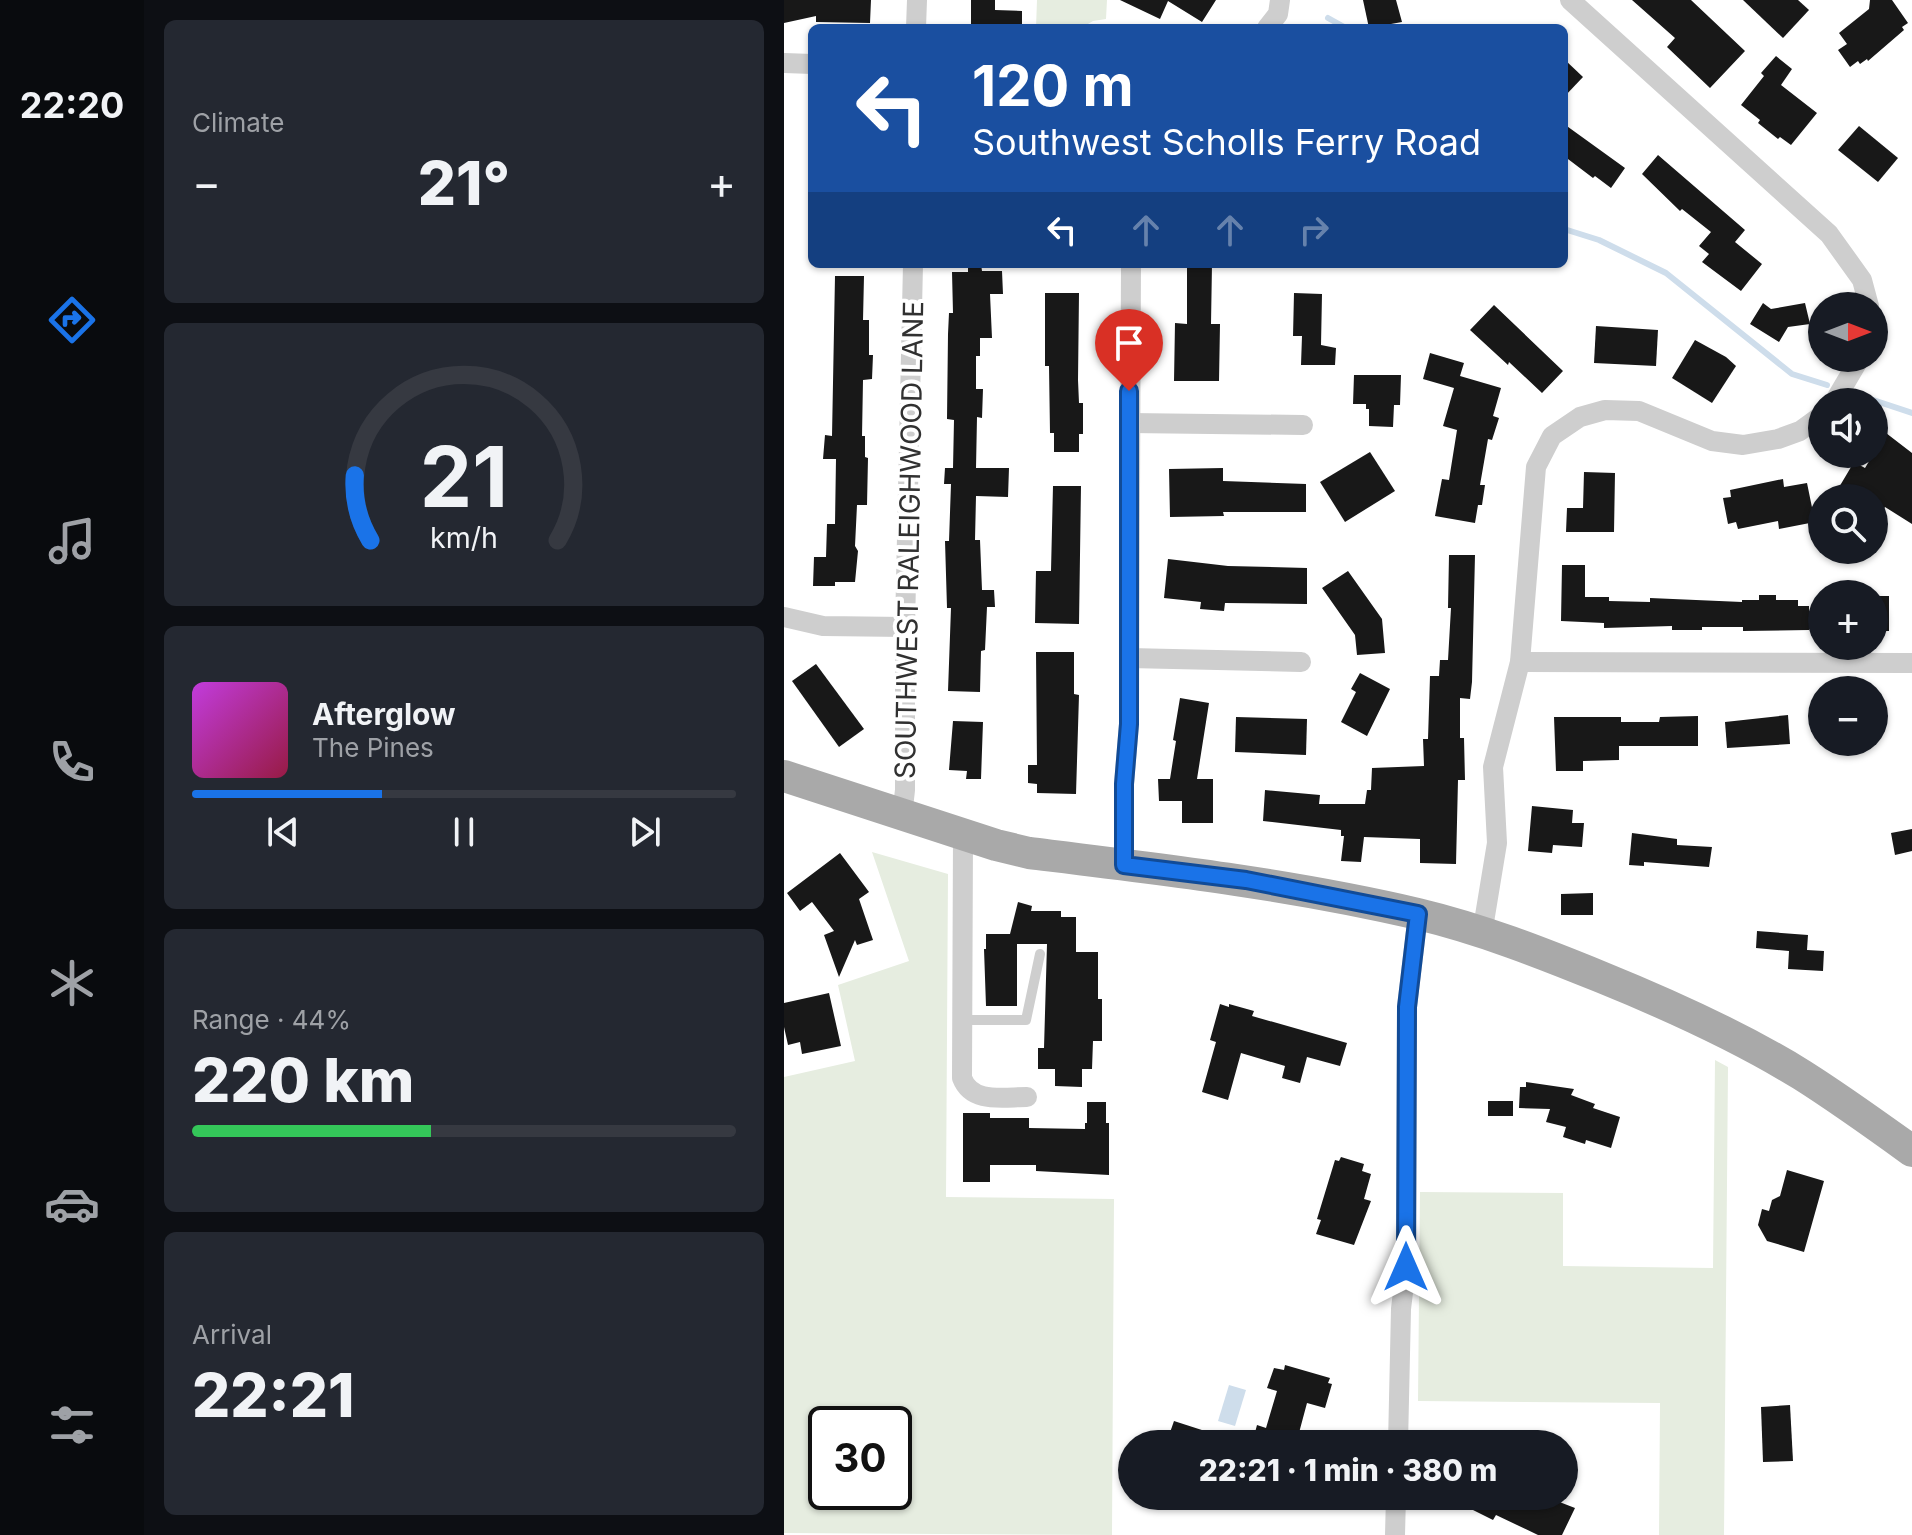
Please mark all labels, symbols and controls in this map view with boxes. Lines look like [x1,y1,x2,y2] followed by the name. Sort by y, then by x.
[972,52,1134,120] text: 120 m
[840,56,944,160] icon: left
[20,83,124,127] text: 22:20
[192,107,284,138] text: Climate
[972,120,1481,164] text: Southwest Scholls Ferry Road
[418,147,510,219] text: 21°
[192,156,221,210] text: −
[707,156,736,210] text: +
[1040,208,1084,252] icon: left
[1124,208,1168,252] icon: ahead
[1208,208,1252,252] icon: ahead
[1292,208,1336,252] icon: right
[44,292,100,348] icon: directions
[1808,292,1888,372] north arrow
[1808,292,1888,756] map controls
[888,301,930,779] street label: SOUTHWEST RALEIGHWOOD LANE
[1095,309,1163,391] pin
[1107,321,1151,365] icon: arrive
[1808,388,1888,468] button: sound
[420,425,508,526] text: 21
[1808,484,1888,564] button: search
[44,513,100,569] icon: music
[430,520,498,555] text: km/h
[1808,580,1888,660] button: +
[1808,676,1888,756] button: −
[312,696,456,732] text: Afterglow
[312,732,434,763] text: The Pines
[44,734,100,790] icon: phone
[261,810,305,854] icon: previous
[442,810,486,854] icon: pause
[623,810,667,854] icon: next
[44,955,100,1011] icon: climate
[192,1004,351,1035] text: Range · 44%
[192,1044,414,1116] text: 220 km
[44,1176,100,1232] icon: car
[1364,1225,1448,1309] position arrow
[192,1319,272,1350] text: Arrival
[192,1359,354,1431] text: 22:21
[44,1397,100,1453] icon: filters
[808,1406,912,1510] speed limit sign: 30
[1199,1452,1497,1488] text: 22:21 · 1 min · 380 m

